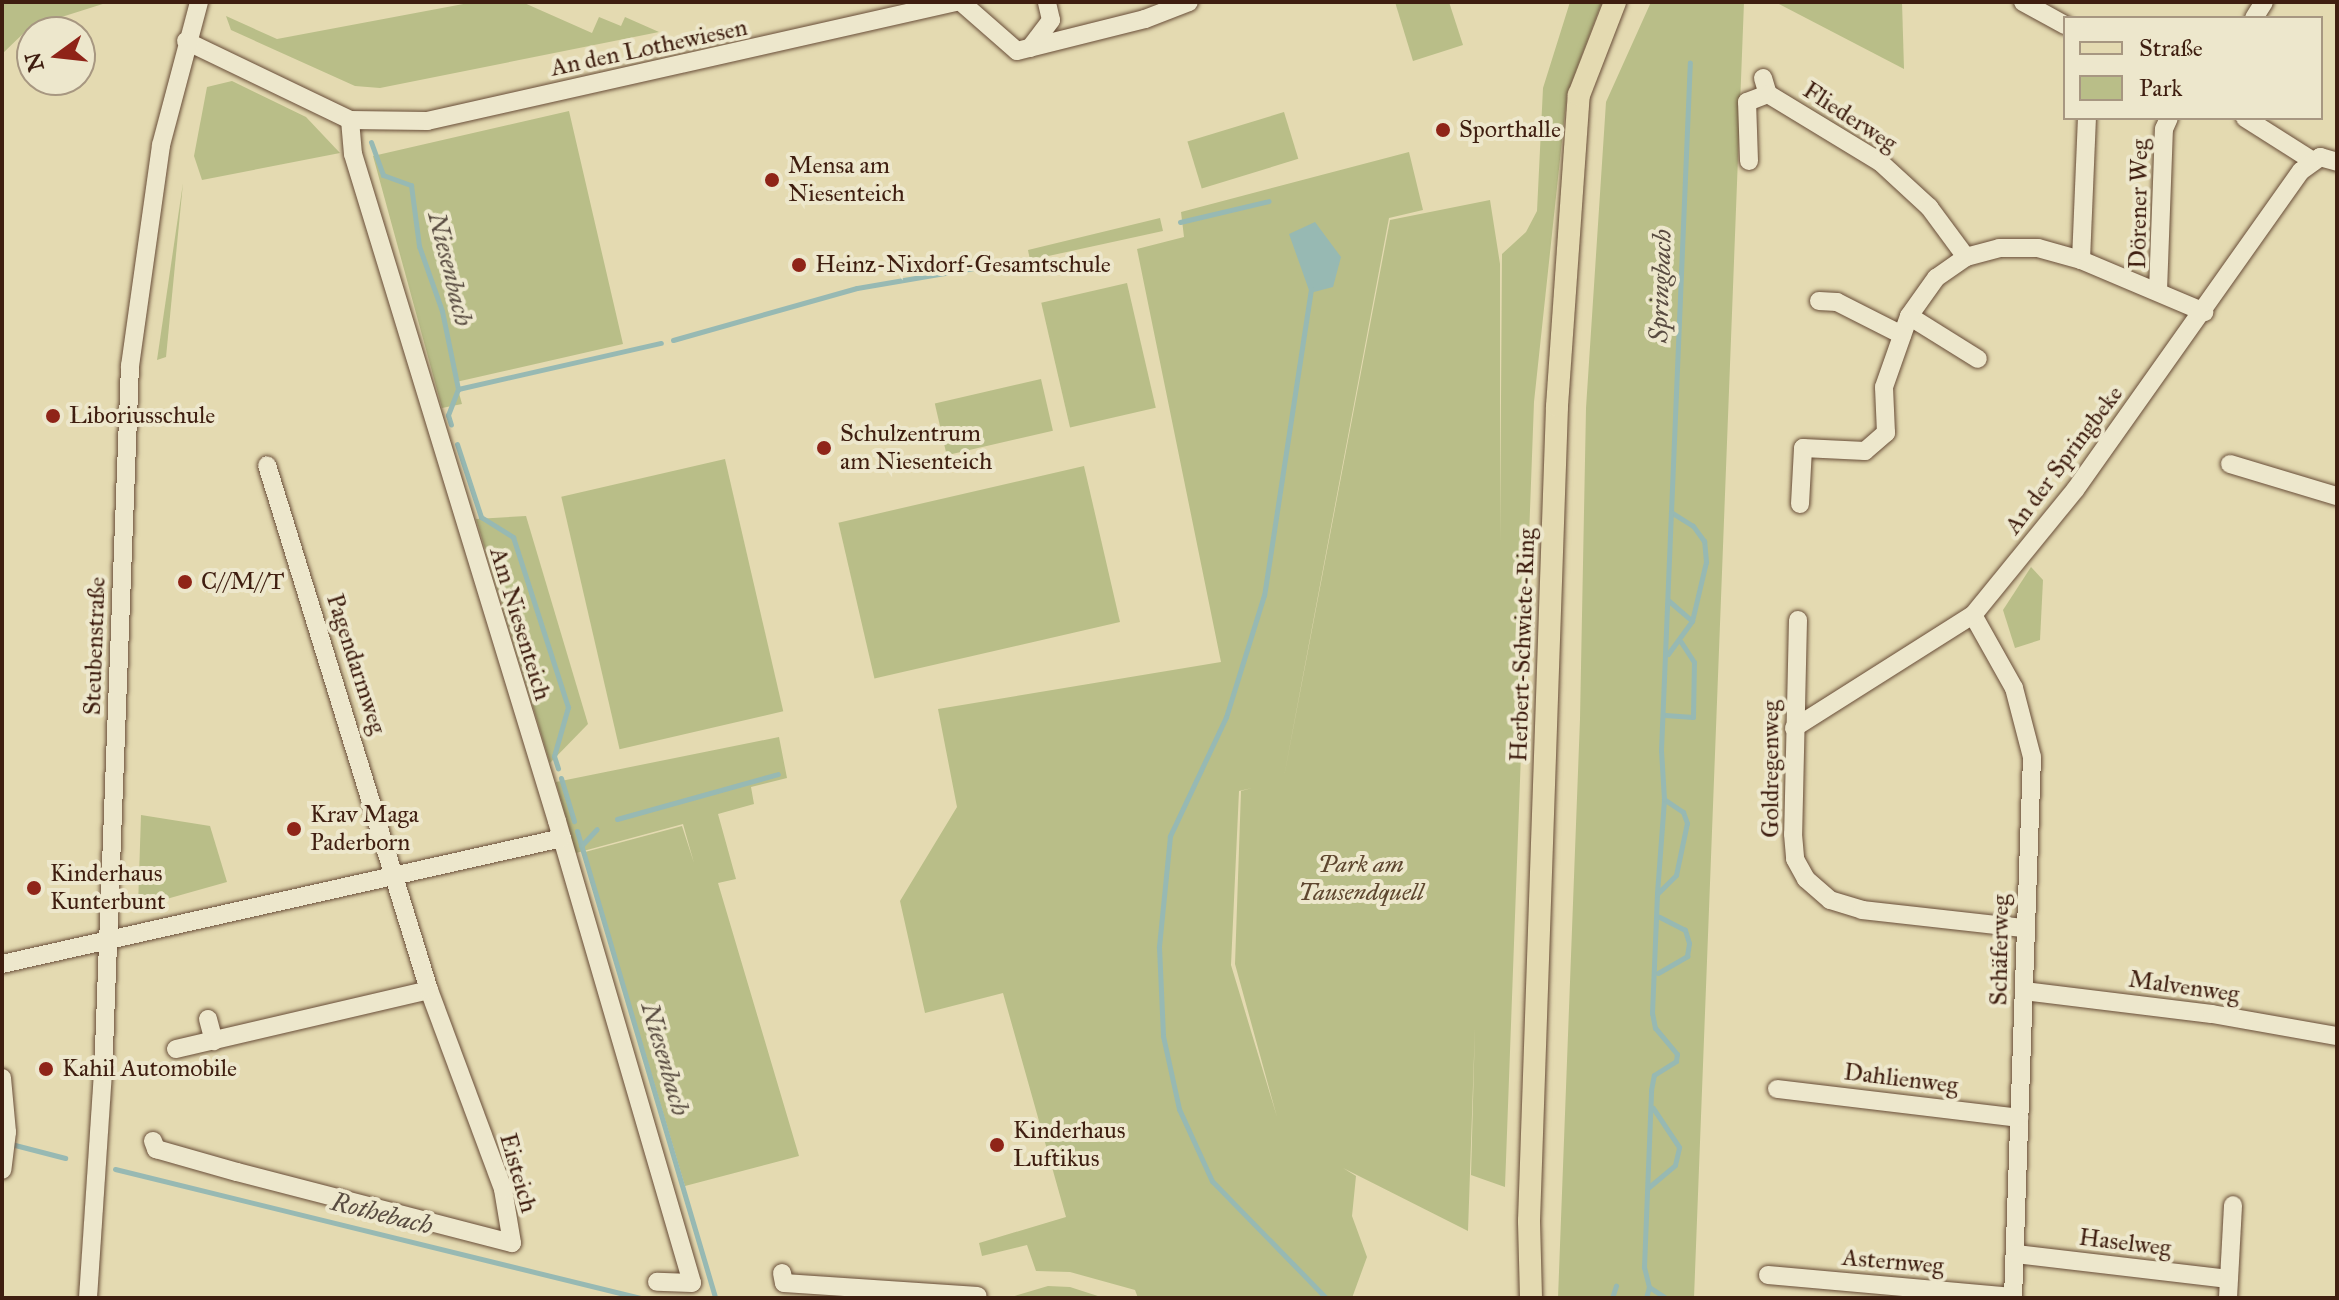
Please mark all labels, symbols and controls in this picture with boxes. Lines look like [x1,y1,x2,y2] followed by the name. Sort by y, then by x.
[548,13,750,83] street label: An den Lothewiesen
[16,16,96,96] north arrow
[2063,16,2323,120] legend
[2139,33,2203,63] text: Straße
[19,49,50,74] text: N
[2139,73,2182,103] text: Park
[1797,76,1903,158] street label: Fliederweg
[1459,116,1561,144] place label: Sporthalle
[1434,121,1452,139] marker: Sporthalle
[2123,139,2155,269] street label: Dörener Weg
[788,152,905,208] place label: Mensa am Niesenteich
[763,171,781,189] marker: Mensa am Niesenteich
[421,209,479,329] water label: Niesenbach
[1643,229,1679,343] water label: Springbach
[815,251,1111,279] place label: Heinz-Nixdorf-Gesamtschule
[790,256,808,274] marker: Heinz-Nixdorf-Gesamtschule
[1999,380,2129,540] street label: An der Springbeke
[69,402,215,430] place label: Liboriusschule
[44,407,62,425] marker: Liboriusschule
[840,420,992,476] place label: Schulzentrum am Niesenteich
[815,439,833,457] marker: Schulzentrum am Niesenteich
[1505,528,1541,762] street label: Herbert-Schwiete-Ring
[483,544,557,704] street label: Am Niesenteich
[201,568,284,596] place label: C//M//T
[176,573,194,591] marker: C//M//T
[78,576,112,716] street label: Steubenstraße
[320,590,392,738] street label: Pagendarmweg
[1757,700,1785,838] street label: Goldregenweg
[310,801,419,857] place label: Krav Maga Paderborn
[285,820,303,838] marker: Krav Maga Paderborn
[1298,851,1424,907] park label: Park am Tausendquell
[50,860,166,916] place label: Kinderhaus Kunterbunt
[25,879,43,897] marker: Kinderhaus Kunterbunt
[1985,894,2015,1006] street label: Schäferweg
[2127,965,2241,1009] street label: Malvenweg
[634,999,696,1119] water label: Niesenbach
[62,1055,237,1083] place label: Kahil Automobile
[1842,1058,1960,1100] street label: Dahlienweg
[37,1060,55,1078] marker: Kahil Automobile
[1013,1117,1125,1173] place label: Kinderhaus Luftikus
[493,1130,543,1216] street label: Eisteich
[988,1136,1006,1154] marker: Kinderhaus Luftikus
[328,1186,436,1242] water label: Rothebach
[2077,1223,2173,1263] street label: Haselweg
[1841,1243,1945,1281] street label: Asternweg

